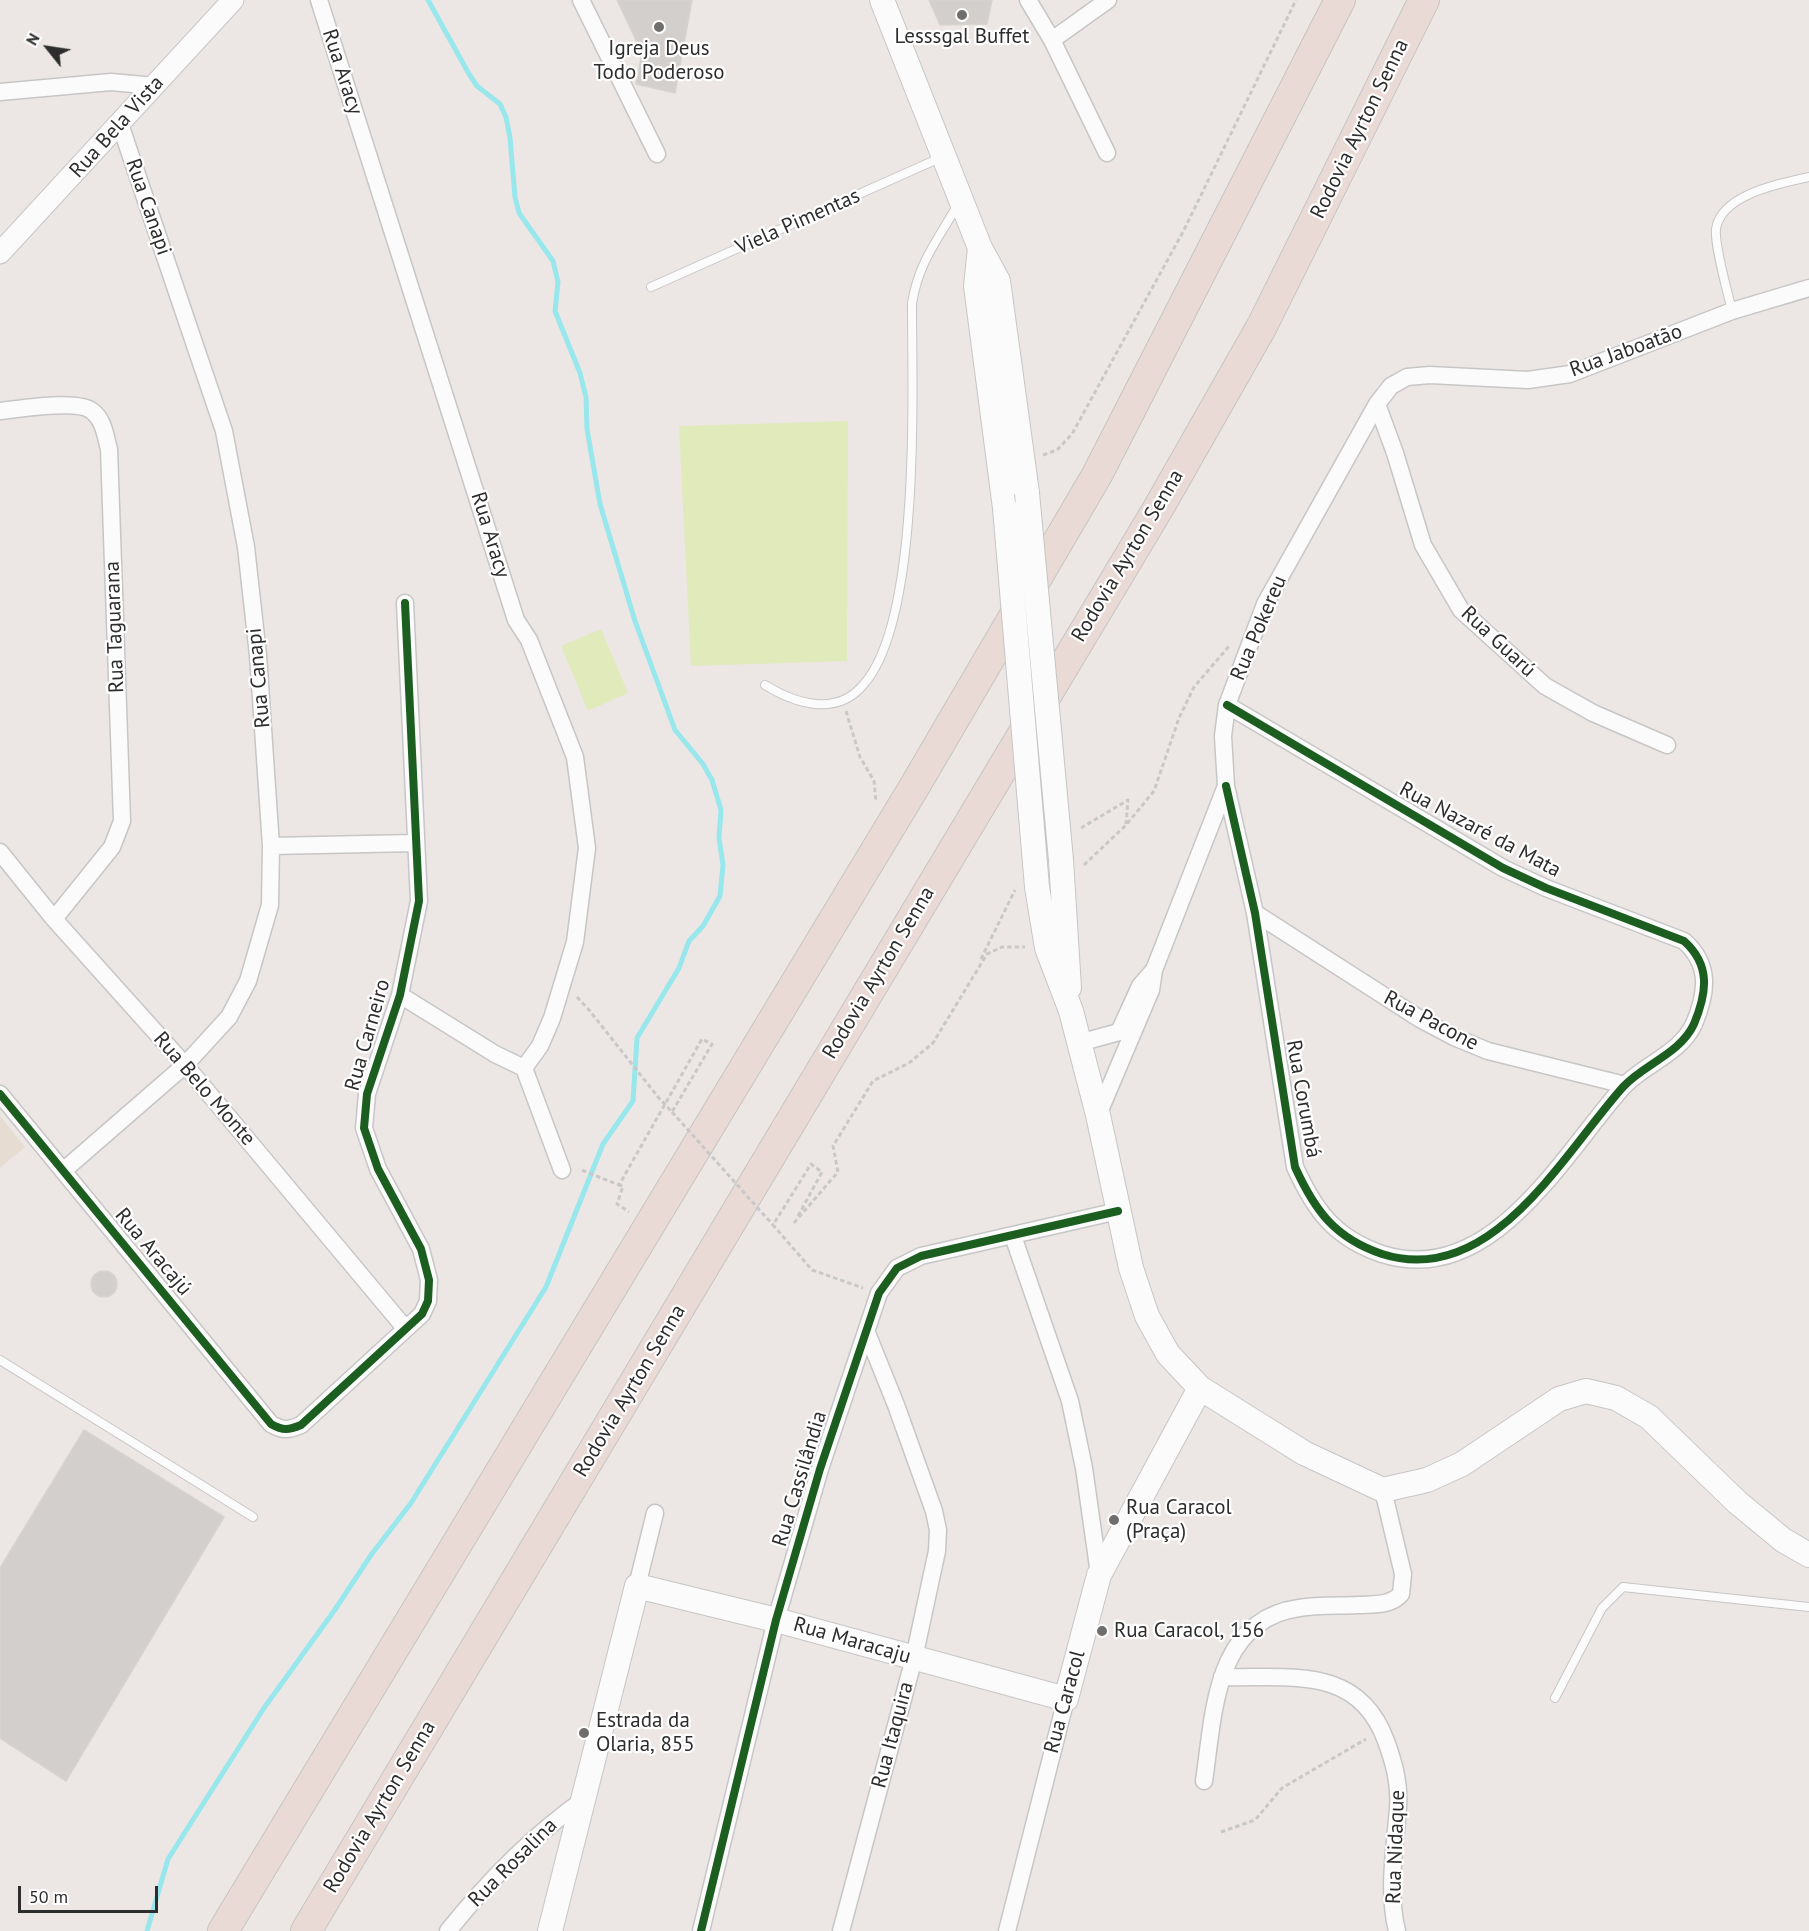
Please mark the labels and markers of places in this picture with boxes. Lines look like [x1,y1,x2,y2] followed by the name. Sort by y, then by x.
[955,8,969,22] marker: Lesssgal Buffet
[652,20,666,34] marker: Igreja Deus Todo Poderoso
[895,24,1029,50] place label: Lesssgal Buffet
[593,36,725,86] place label: Igreja Deus Todo Poderoso
[1126,1495,1232,1545] place label: Rua Caracol (Praça)
[1107,1513,1121,1527] marker: Rua Caracol (Praça)
[1114,1618,1264,1644] place label: Rua Caracol, 156
[1095,1624,1109,1638] marker: Rua Caracol, 156
[596,1708,695,1758] place label: Estrada da Olaria, 855
[577,1726,591,1740] marker: Estrada da Olaria, 855

